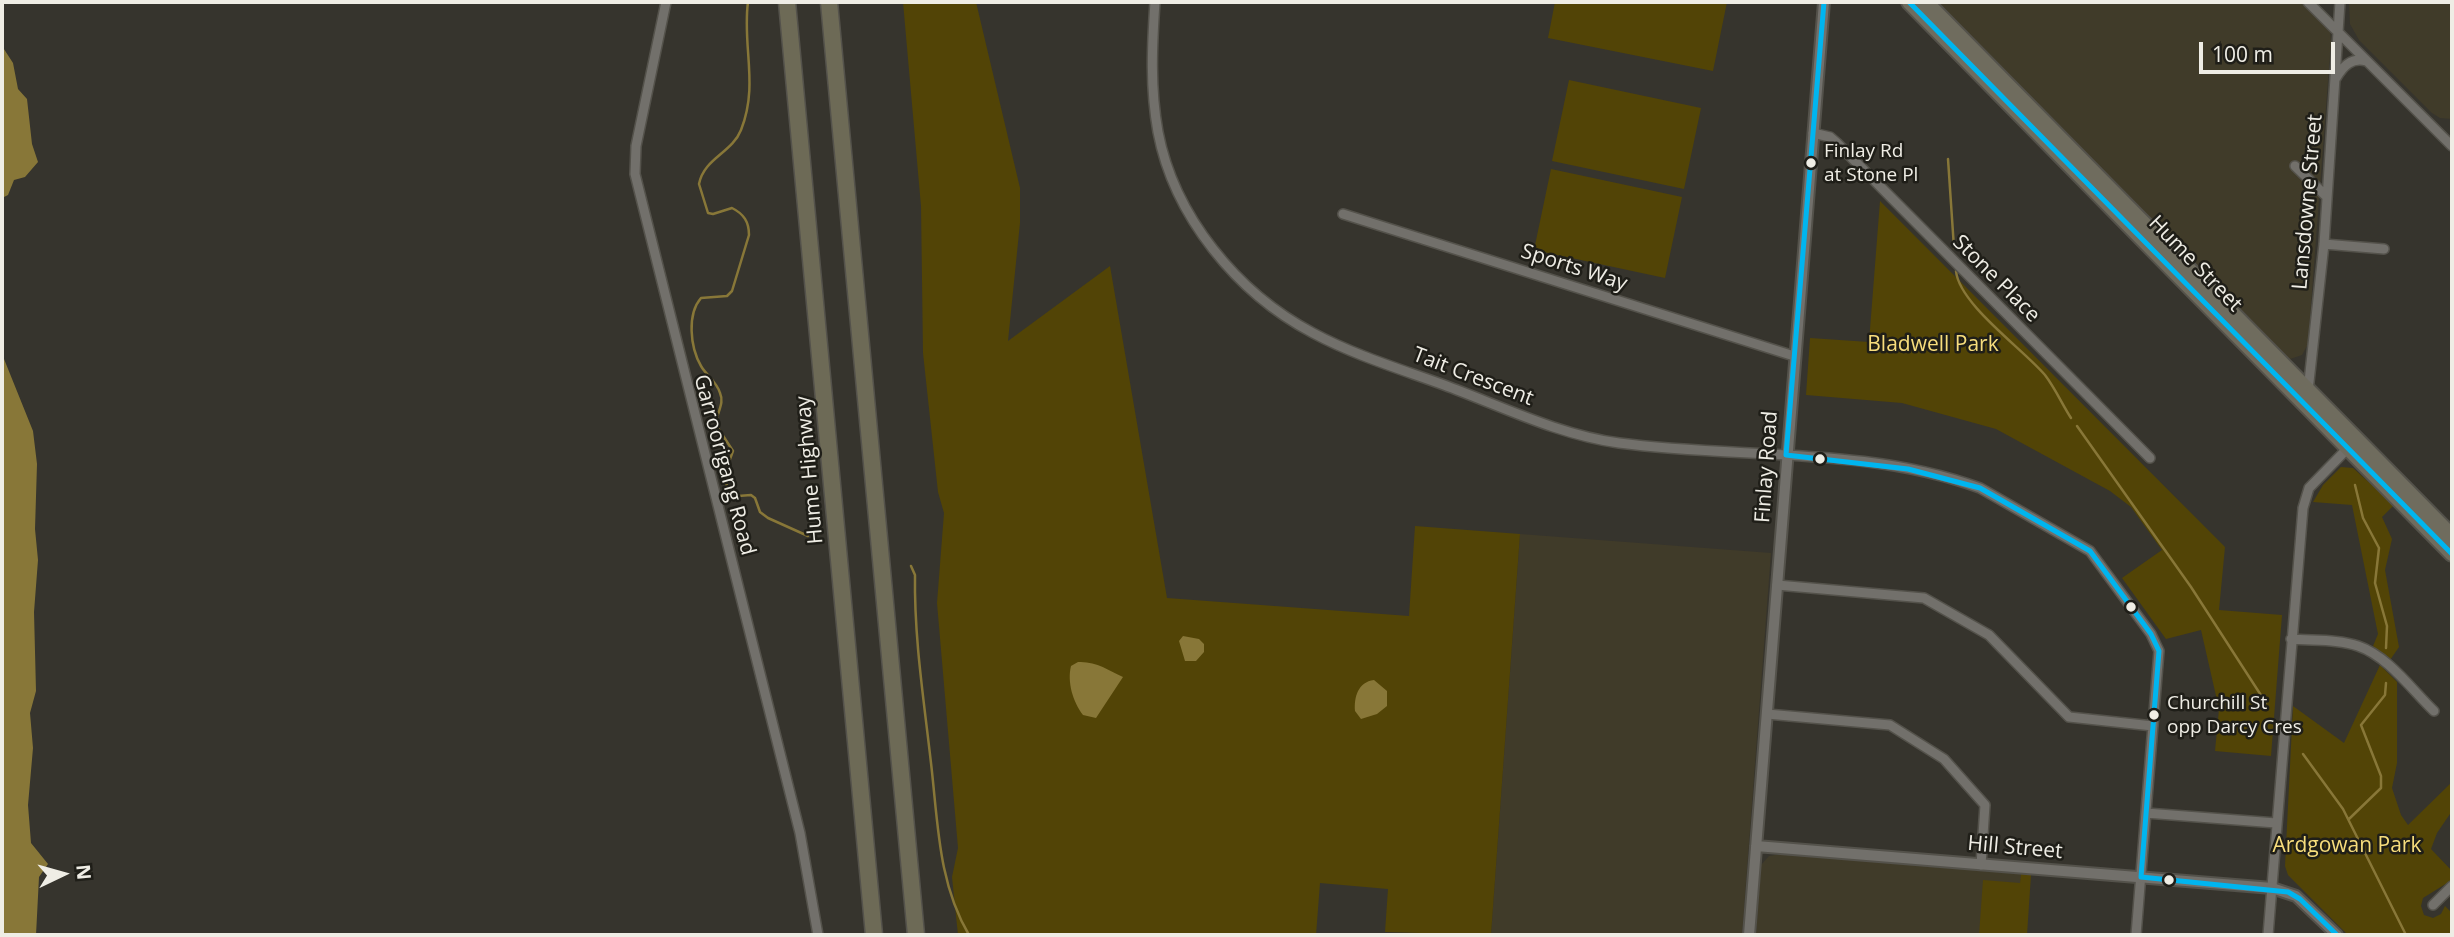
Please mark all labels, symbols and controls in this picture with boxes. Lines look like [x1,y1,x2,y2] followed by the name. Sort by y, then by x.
[2202,28,2338,72] scale bar
[2212,40,2273,68] text: 100 m
[2288,113,2328,291] street label: Lansdowne Street
[1824,141,1918,185] place label: Finlay Rd at Stone Pl
[1804,156,1818,170] marker: Finlay Rd at Stone Pl
[2143,211,2247,317] street label: Hume Street
[1947,230,2045,328] street label: Stone Place
[1518,239,1630,297] street label: Sports Way
[1867,332,1999,358] park label: Bladwell Park
[1409,342,1537,412] street label: Tait Crescent
[688,372,760,558] street label: Garroorigang Road
[791,395,829,545] street label: Hume Highway
[1751,410,1783,524] street label: Finlay Road
[1813,452,1827,466] unlabelled marker
[2124,600,2138,614] unlabelled marker
[2167,693,2302,737] place label: Churchill St opp Darcy Cres
[2147,708,2161,722] marker: Churchill St opp Darcy Cres
[1966,831,2064,865] street label: Hill Street
[2273,833,2421,859] park label: Ardgowan Park
[28,839,98,909] north arrow
[70,863,98,881] text: N
[2162,873,2176,887] unlabelled marker

